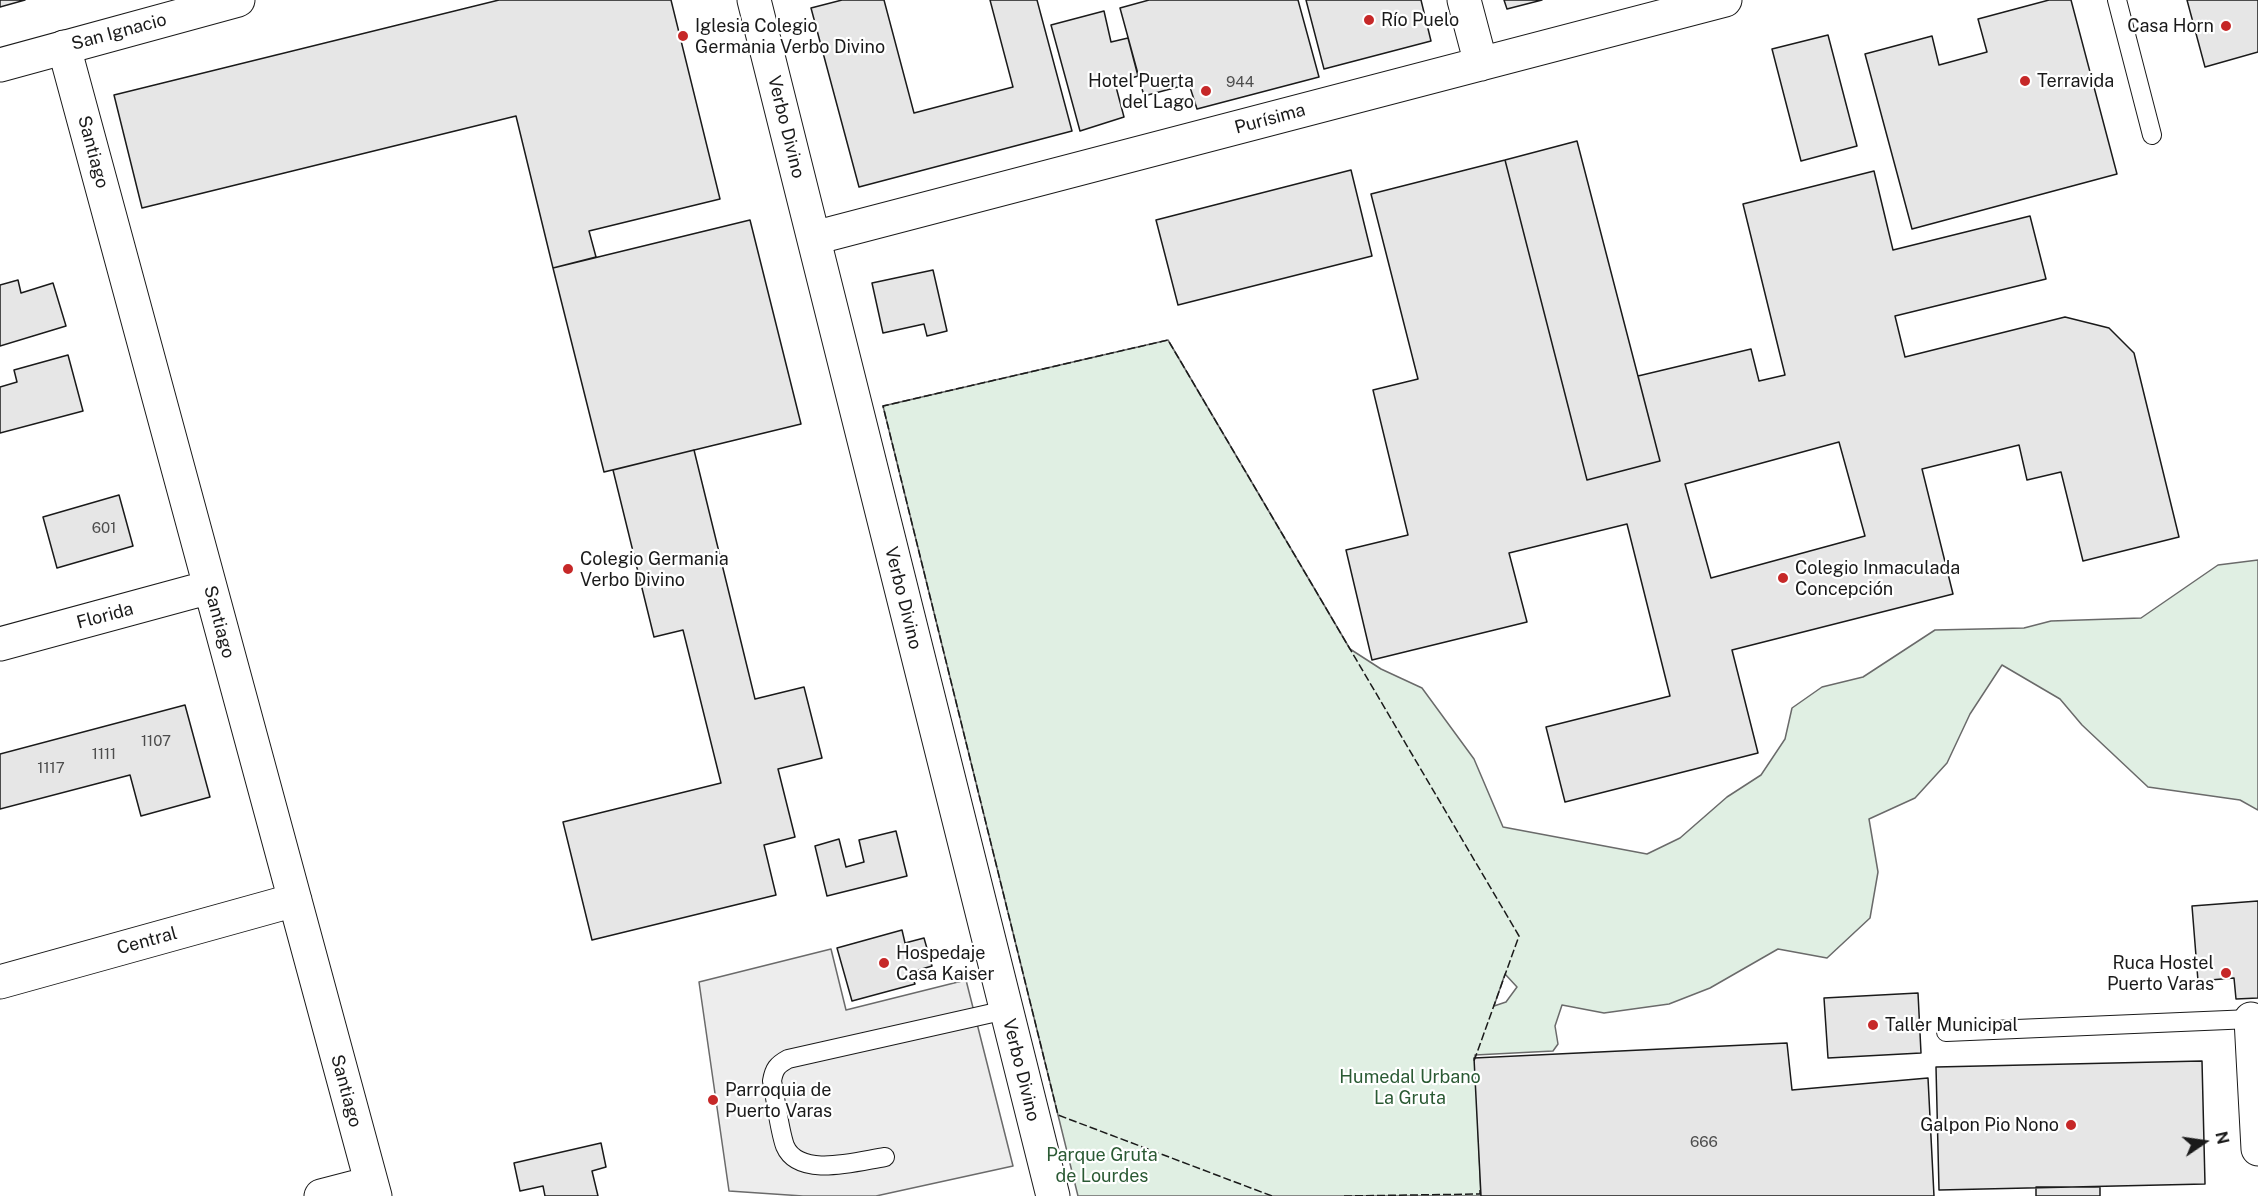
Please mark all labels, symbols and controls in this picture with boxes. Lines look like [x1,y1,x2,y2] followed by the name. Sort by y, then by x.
[69,9,169,55] street label: San Ignacio
[1381,9,1459,31] place label: Río Puelo
[1362,13,1376,27] marker: Río Puelo
[695,15,885,57] place label: Iglesia Colegio Germania Verbo Divino
[2127,15,2214,37] place label: Casa Horn
[2219,19,2233,33] marker: Casa Horn
[676,29,690,43] marker: Iglesia Colegio Germania Verbo Divino
[1088,70,1194,112] place label: Hotel Puerta del Lago
[2037,70,2114,92] place label: Terravida
[763,73,809,181] street label: Verbo Divino
[1226,73,1254,91] house number: 944
[2018,74,2032,88] marker: Terravida
[1199,84,1213,98] marker: Hotel Puerta del Lago
[1232,99,1308,139] street label: Purísima
[73,113,113,191] street label: Santiago
[92,519,116,537] house number: 601
[880,544,926,652] street label: Verbo Divino
[580,548,729,590] place label: Colegio Germania Verbo Divino
[1795,557,1960,600] place label: Colegio Inmaculada Concepción
[561,562,575,576] marker: Colegio Germania Verbo Divino
[1776,571,1790,585] marker: Colegio Inmaculada Concepción
[199,583,239,661] street label: Santiago
[74,598,136,634] street label: Florida
[141,732,171,750] house number: 1107
[92,745,116,763] house number: 1111
[37,759,65,777] house number: 1117
[114,923,180,959] street label: Central
[896,942,994,984] place label: Hospedaje Casa Kaiser
[2107,952,2214,994] place label: Ruca Hostel Puerto Varas
[877,956,891,970] marker: Hospedaje Casa Kaiser
[2219,966,2233,980] marker: Ruca Hostel Puerto Varas
[1885,1014,2018,1036] place label: Taller Municipal
[998,1016,1044,1124] street label: Verbo Divino
[1866,1018,1880,1032] marker: Taller Municipal
[326,1052,366,1130] street label: Santiago
[1339,1066,1481,1108] park label: Humedal Urbano La Gruta
[725,1079,832,1122] place label: Parroquia de Puerto Varas
[706,1093,720,1107] marker: Parroquia de Puerto Varas
[2174,1112,2234,1172] north arrow
[1920,1114,2059,1136] place label: Galpon Pio Nono
[2064,1118,2078,1132] marker: Galpon Pio Nono
[2211,1130,2233,1146] text: N
[1690,1133,1718,1151] house number: 666
[1046,1144,1158,1186] park label: Parque Gruta de Lourdes

